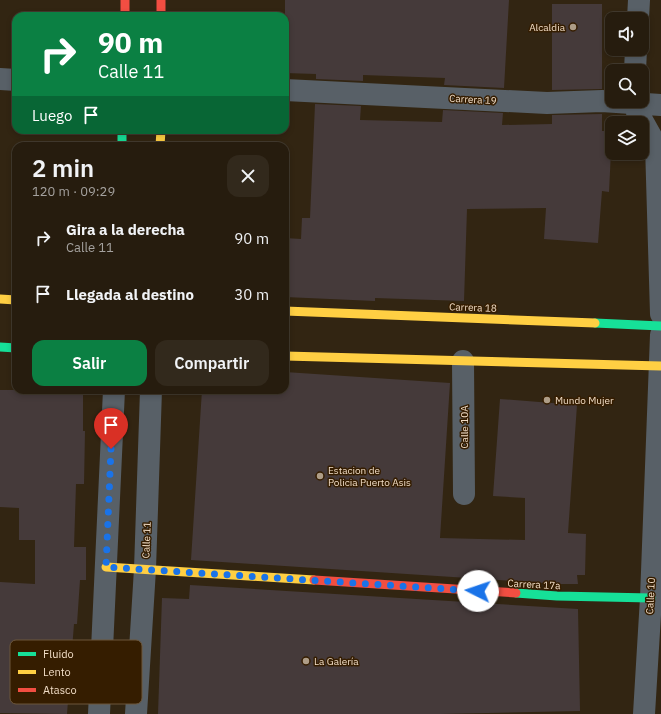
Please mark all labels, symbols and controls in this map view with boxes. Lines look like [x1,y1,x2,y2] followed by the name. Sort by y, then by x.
[605,12,649,160] map controls
[605,12,649,56] button: sound
[529,21,566,34] place label: Alcaldia
[568,22,578,32] marker: Alcaldia
[98,24,163,61] text: 90 m
[32,28,84,80] icon: right
[98,60,164,83] text: Calle 11
[605,64,649,108] button: search
[449,92,497,107] street label: Carrera 19
[80,104,102,126] icon: arrive
[32,106,72,125] text: Luego
[605,116,649,160] button: layers
[32,152,94,184] text: 2 min
[227,155,269,197] button: close
[32,183,115,200] text: 120 m · 09:29
[66,220,185,239] text: Gira a la derecha
[32,227,54,249] icon: right
[234,229,269,248] text: 90 m
[66,239,114,256] text: Calle 11
[32,283,54,305] icon: arrive
[66,285,194,304] text: Llegada al destino
[234,285,269,304] text: 30 m
[449,300,497,315] street label: Carrera 18
[32,340,147,386] button: Salir
[155,340,269,386] button: Compartir
[555,394,614,407] place label: Mundo Mujer
[542,395,552,405] marker: Mundo Mujer
[458,405,471,449] street label: Calle 10A
[94,408,128,449] pin
[100,414,122,436] icon: arrive
[328,464,411,489] place label: Estacion de Policia Puerto Asis
[315,471,325,481] marker: Estacion de Policia Puerto Asis
[139,521,154,559] street label: Calle 11
[457,570,499,612] position arrow
[507,577,561,592] street label: Carrera 17a
[643,577,658,615] street label: Calle 10
[10,640,142,704] legend
[43,647,74,661] text: Fluido
[314,655,359,668] place label: La Galería
[301,656,311,666] marker: La Galería
[43,665,71,679] text: Lento
[43,683,77,697] text: Atasco

